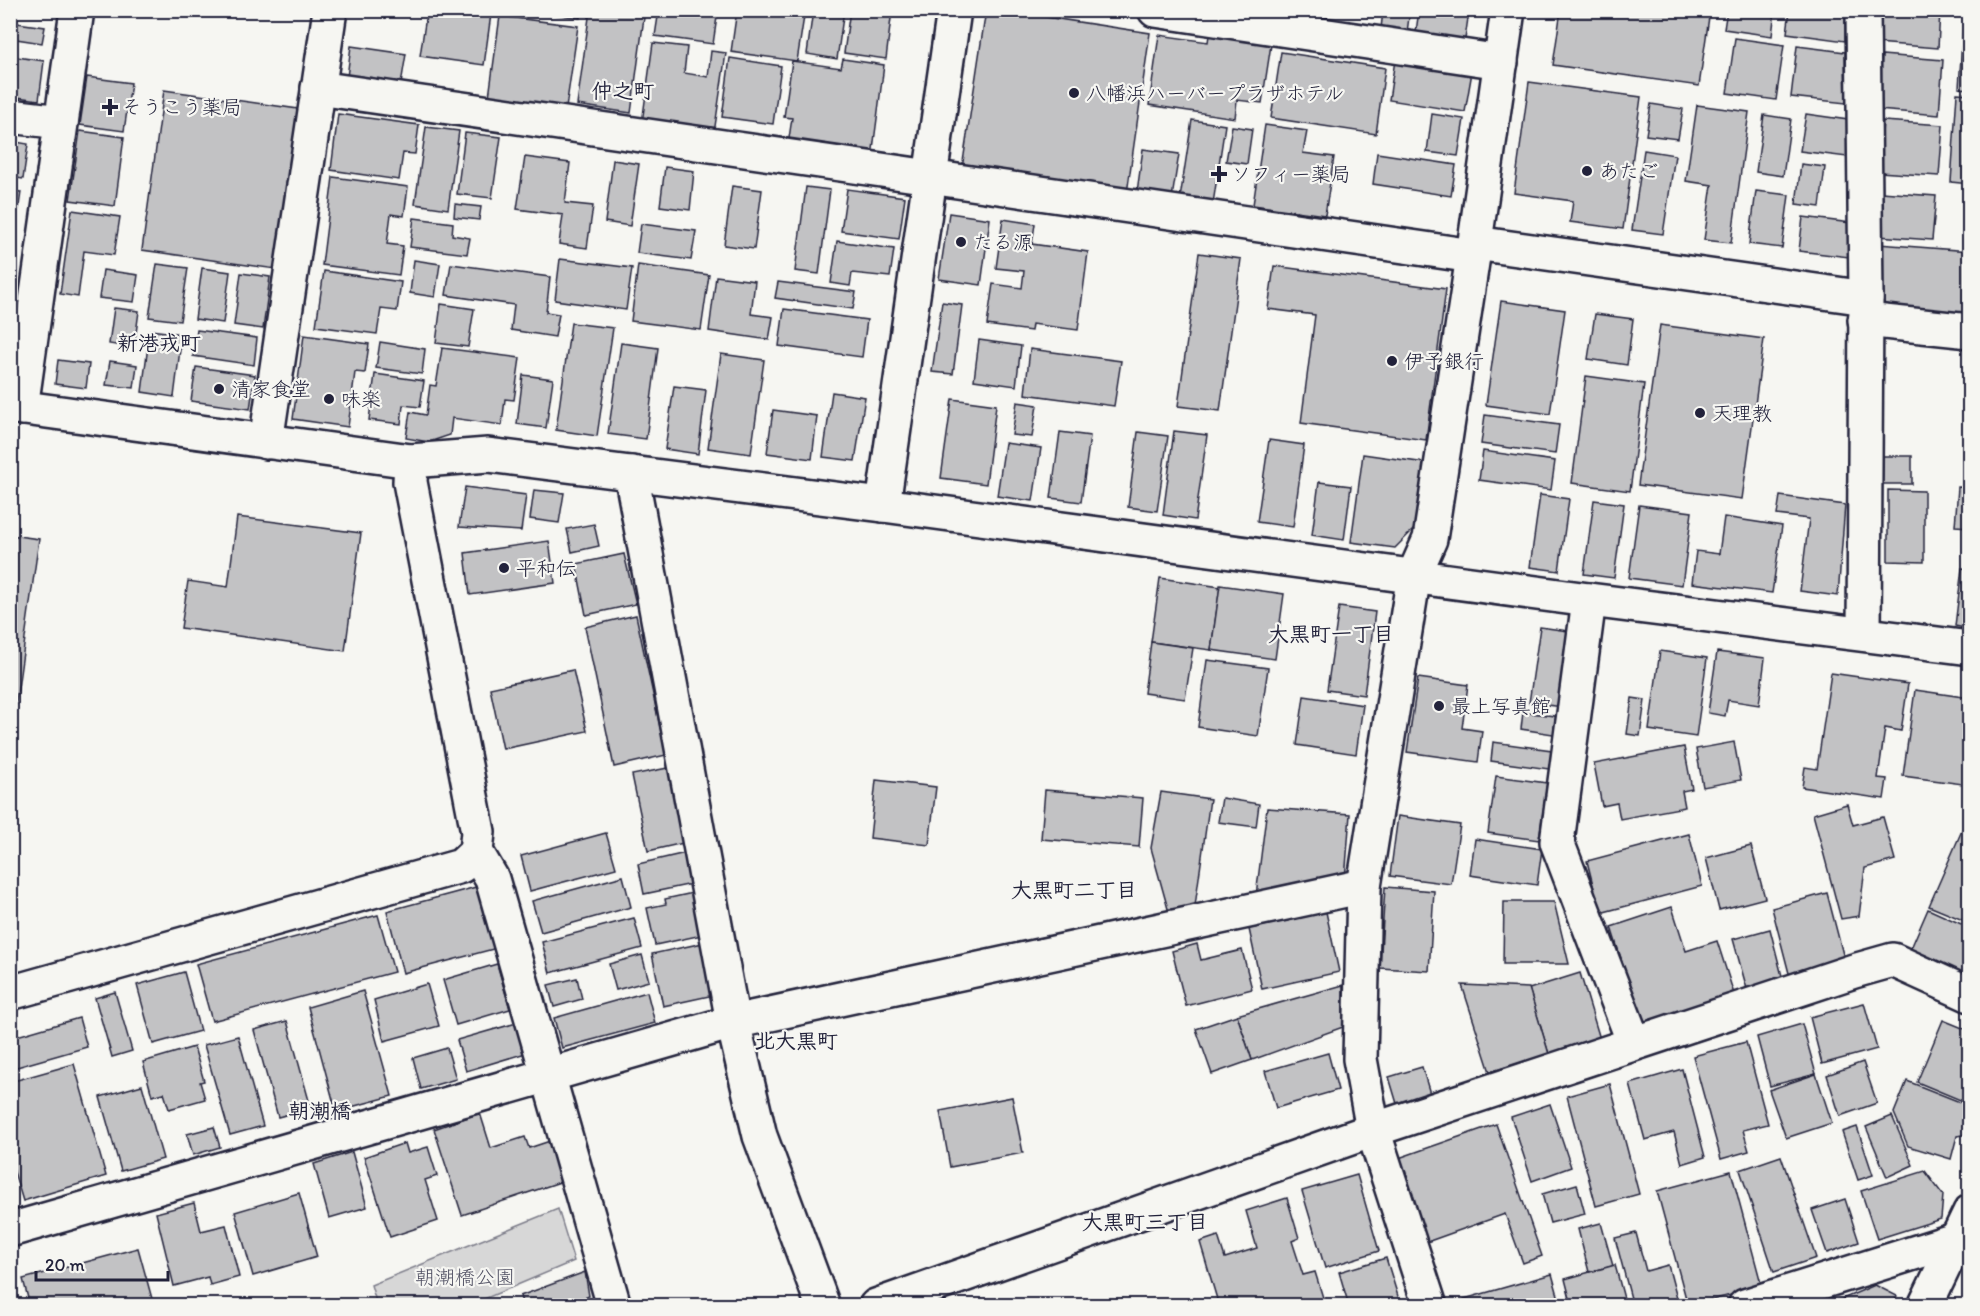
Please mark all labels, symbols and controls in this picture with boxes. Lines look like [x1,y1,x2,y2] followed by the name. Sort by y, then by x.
[592,78,655,103] district label: 仲之町
[1086,81,1344,105] place label: 八幡浜ハーバープラザホテル
[1067,86,1081,100] marker: 八幡浜ハーバープラザホテル
[122,95,242,119] place label: そうこう薬局
[103,100,117,114] marker: そうこう薬局
[1599,159,1659,183] place label: あたご
[1231,162,1351,186] place label: ソフィー薬局
[1580,164,1594,178] marker: あたご
[1212,167,1226,181] marker: ソフィー薬局
[973,230,1033,254] place label: たる源
[954,235,968,249] marker: たる源
[117,330,201,355] district label: 新港戎町
[1404,349,1484,373] place label: 伊予銀行
[1385,354,1399,368] marker: 伊予銀行
[231,377,311,401] place label: 清家食堂
[212,382,226,396] marker: 清家食堂
[341,387,381,411] place label: 味楽
[322,392,336,406] marker: 味楽
[1712,401,1772,425] place label: 天理教
[1693,406,1707,420] marker: 天理教
[516,556,576,580] place label: 平和伝
[497,561,511,575] marker: 平和伝
[1268,621,1394,646] district label: 大黒町一丁目
[1451,694,1551,718] place label: 最上写真館
[1432,699,1446,713] marker: 最上写真館
[1011,877,1137,902] district label: 大黒町二丁目
[754,1028,838,1053] district label: 北大黒町
[289,1098,352,1123] district label: 朝潮橋
[1082,1209,1208,1234] district label: 大黒町三丁目
[36,1244,168,1282] scale bar
[45,1254,85,1276] text: 20 m
[415,1265,515,1289] park label: 朝潮橋公園

